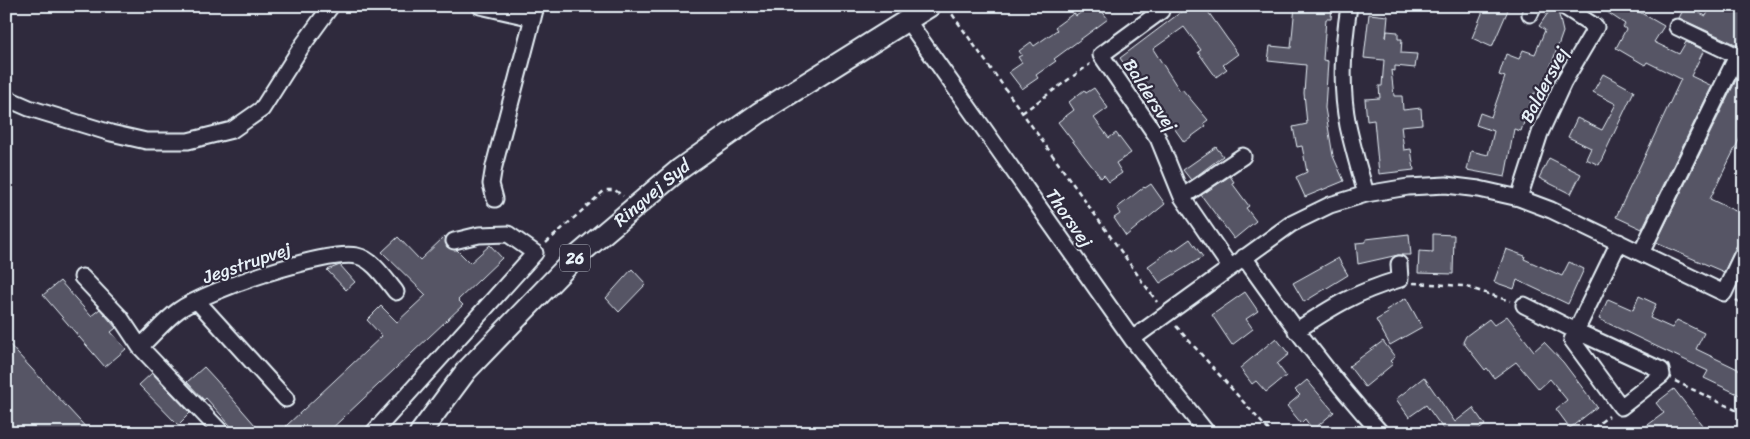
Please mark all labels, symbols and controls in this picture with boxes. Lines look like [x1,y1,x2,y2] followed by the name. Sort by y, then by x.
[1511,40,1577,129] street label: Baldersvej
[1114,52,1186,139] street label: Baldersvej
[606,149,698,235] street label: Ringvej Syd
[1037,181,1101,255] street label: Thorsvej
[197,233,296,293] street label: Jegstrupvej
[560,244,590,272] road number: 26

